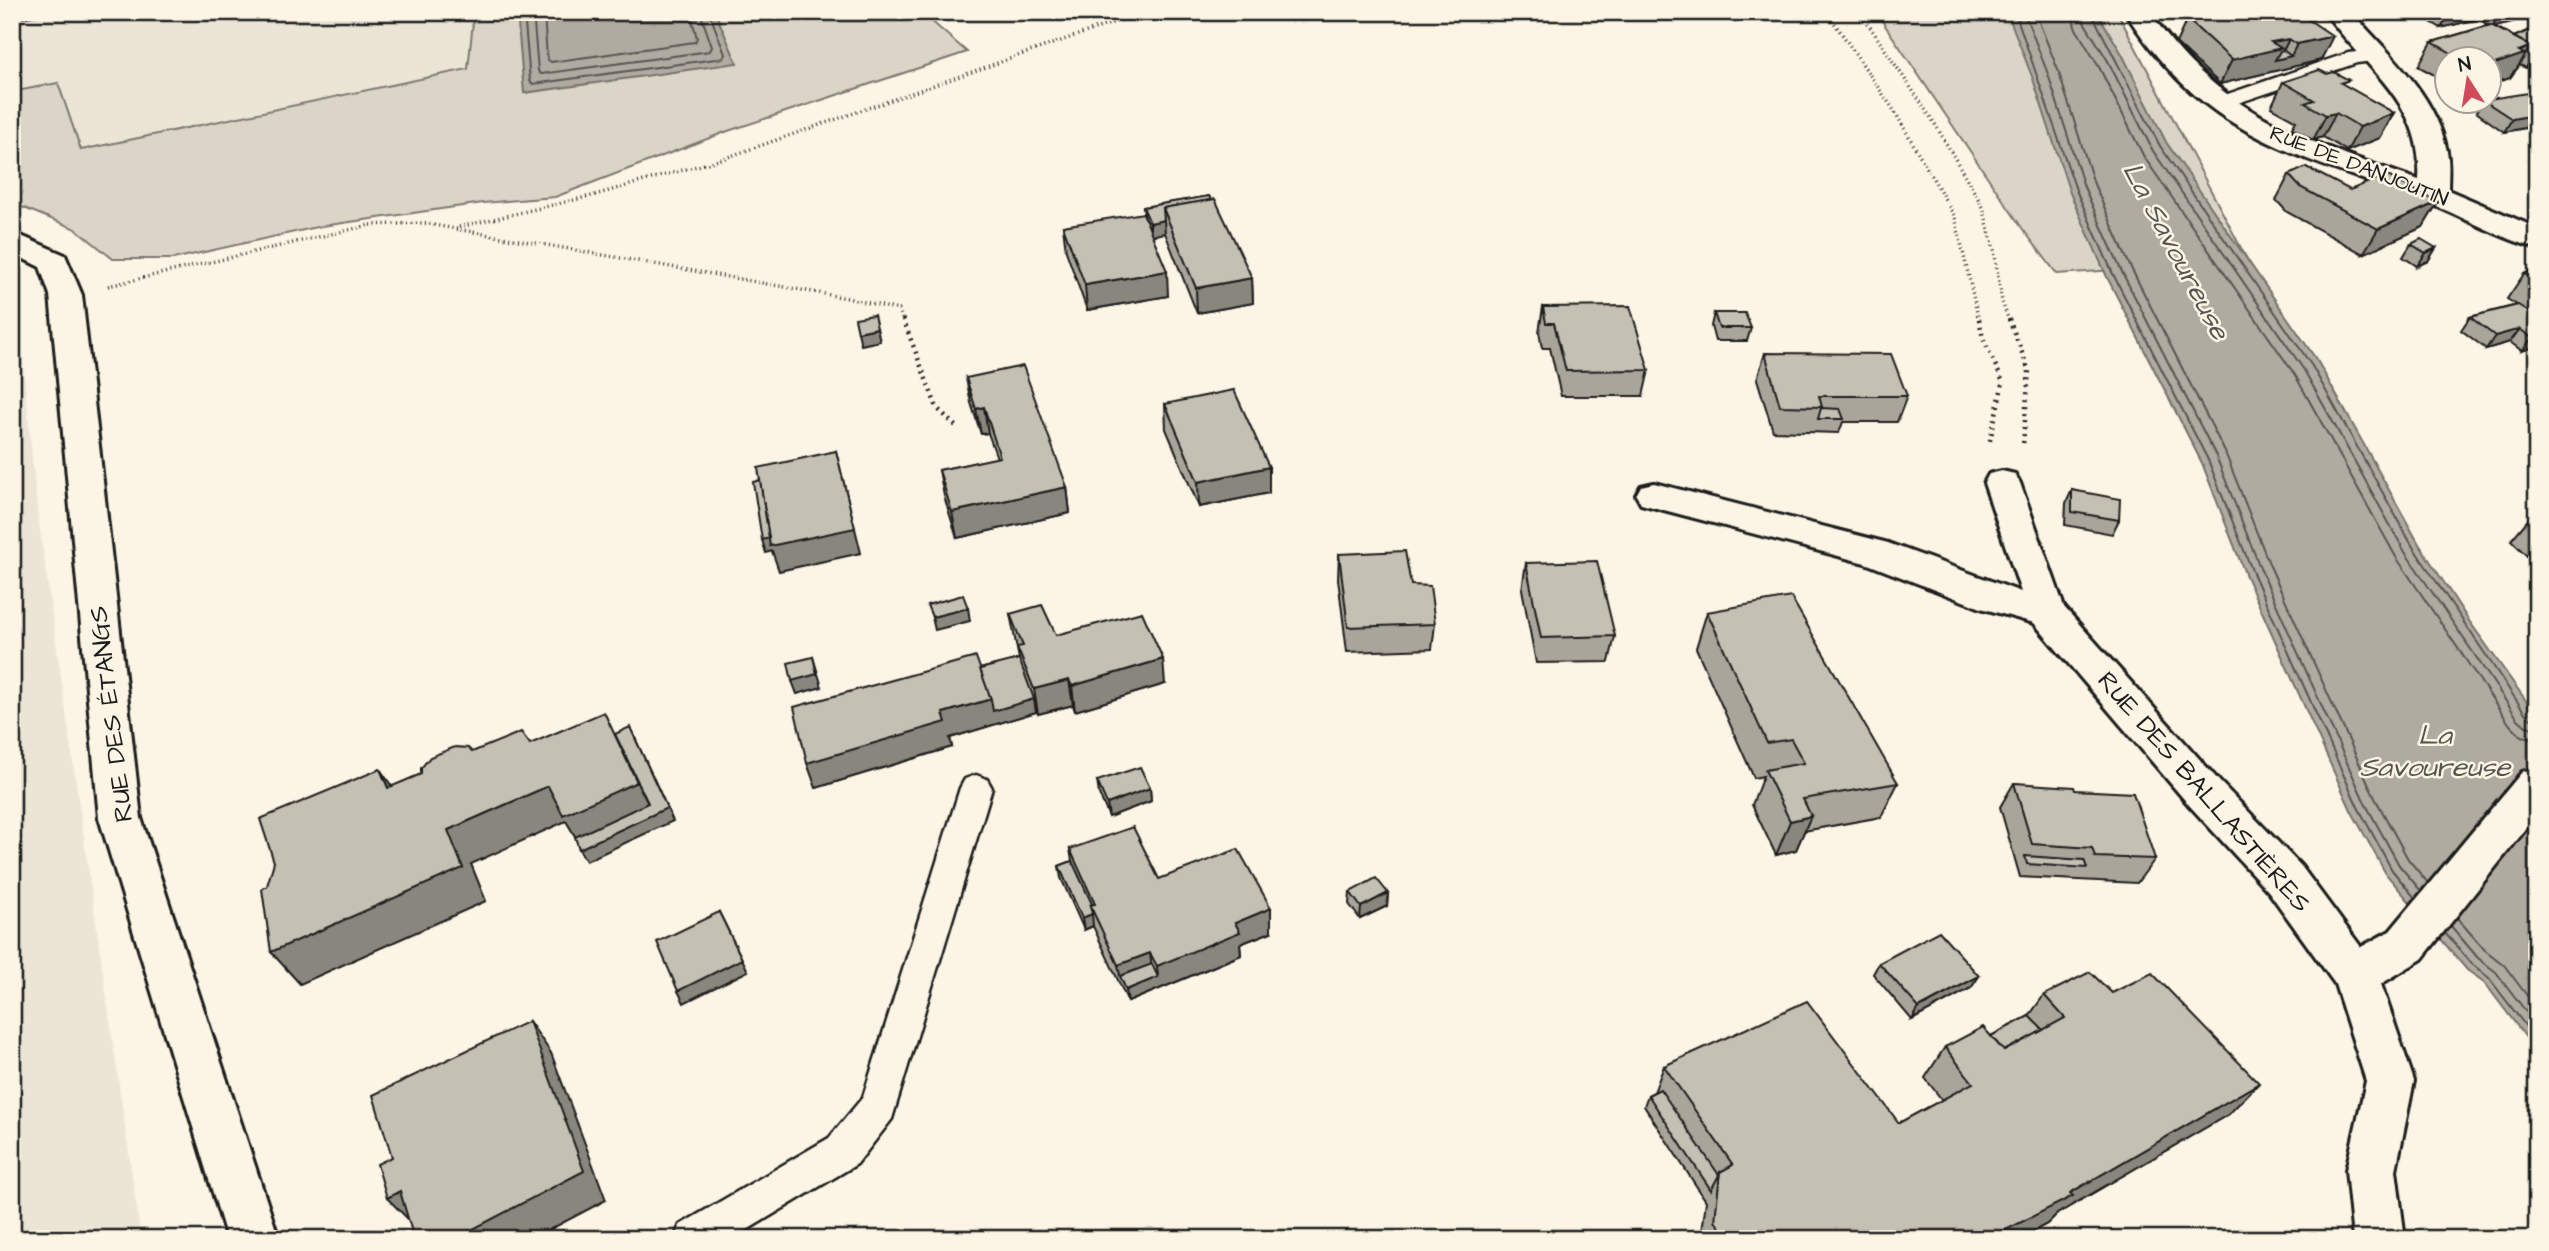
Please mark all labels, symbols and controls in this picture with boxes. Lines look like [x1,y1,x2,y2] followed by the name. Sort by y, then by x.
[2434,46,2504,116] north arrow
[2456,50,2473,79] text: N
[2266,119,2452,213] street label: RUE DE DANJOUTIN
[2113,155,2240,348] water label: La Savoureuse
[80,604,142,824] street label: RUE DES ÉTANGS
[2089,664,2319,920] street label: RUE DES BALLASTIÈRES
[2360,716,2512,787] water label: La Savoureuse

